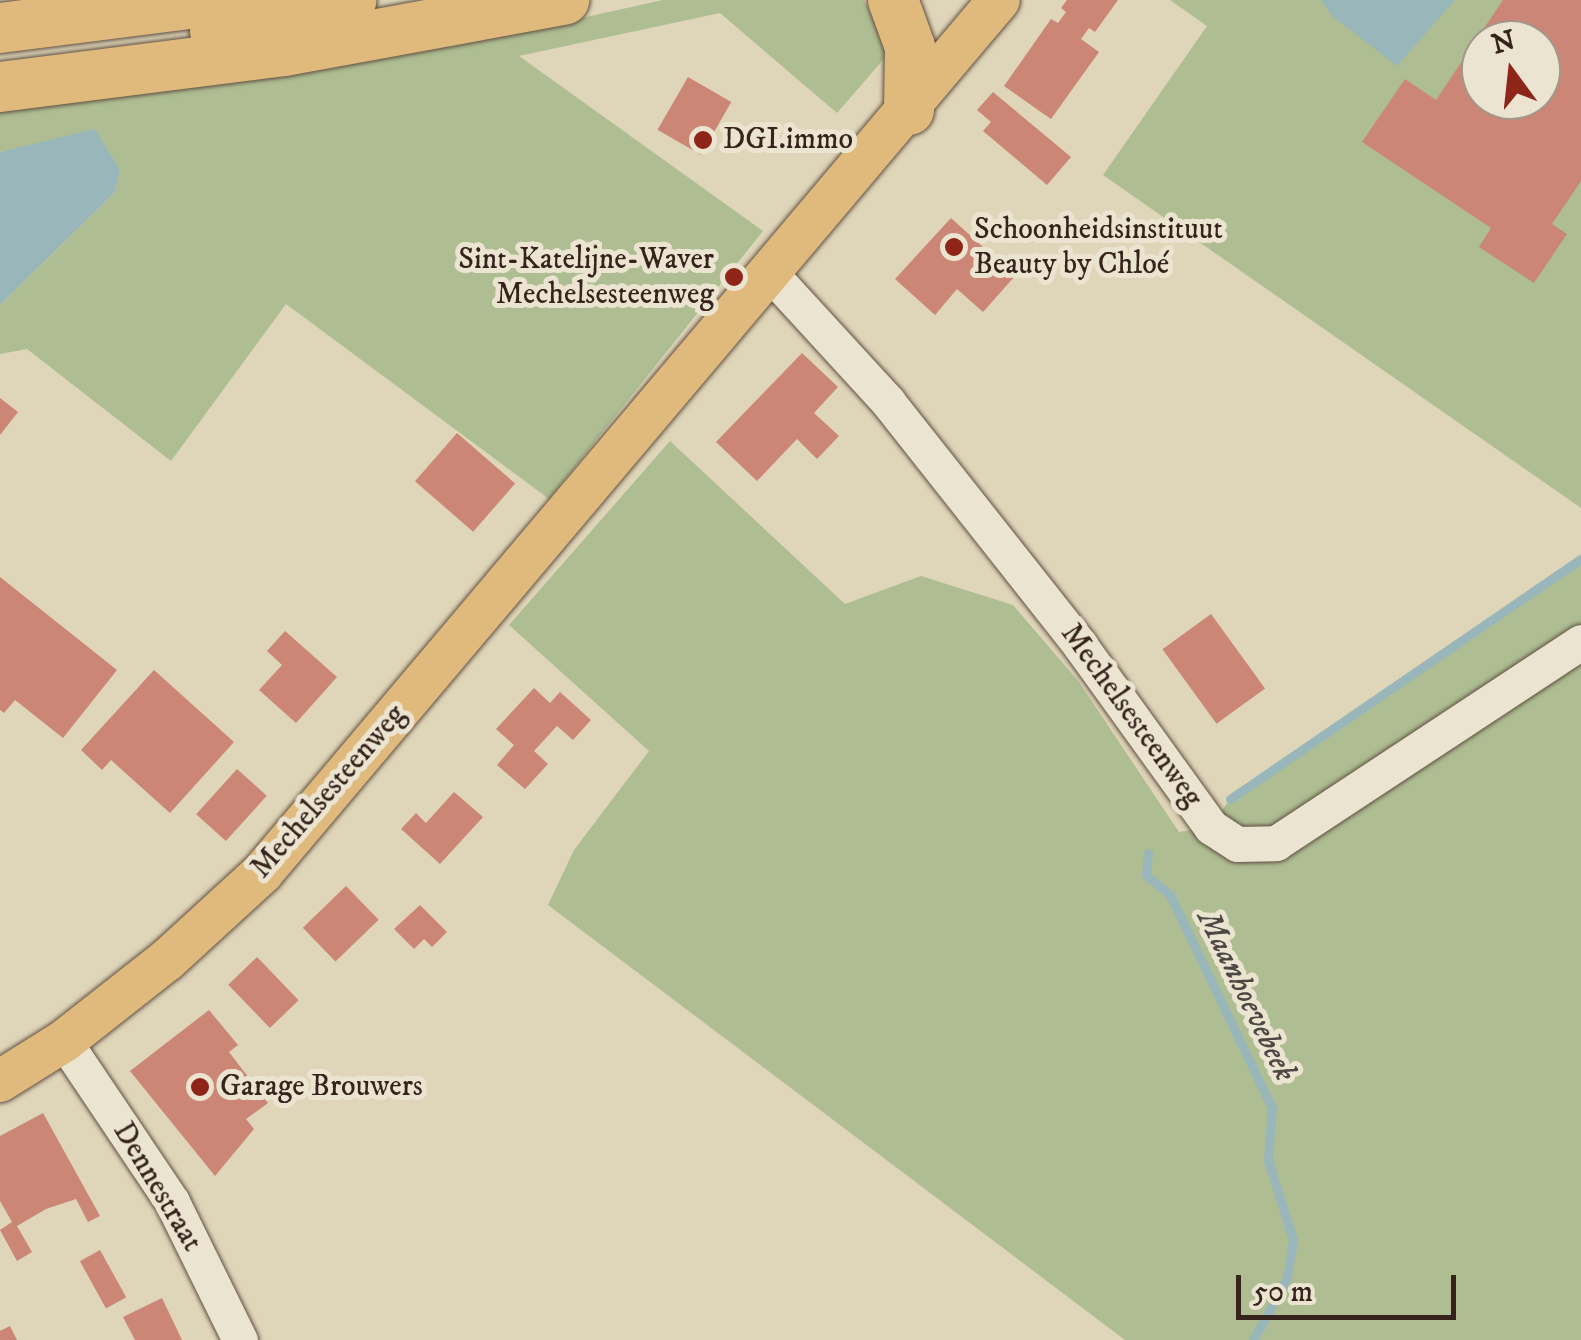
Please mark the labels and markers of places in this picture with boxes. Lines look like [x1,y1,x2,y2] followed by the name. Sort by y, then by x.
[723,122,853,158] place label: DGI.immo
[692,129,714,151] marker: DGI.immo
[974,212,1223,282] place label: Schoonheidsinstituut Beauty by Chloé
[943,236,965,258] marker: Schoonheidsinstituut Beauty by Chloé
[458,242,714,312] place label: Sint-Katelijne-Waver Mechelsesteenweg
[723,266,745,288] marker: Sint-Katelijne-Waver Mechelsesteenweg
[220,1069,423,1105] place label: Garage Brouwers
[189,1076,211,1098] marker: Garage Brouwers

